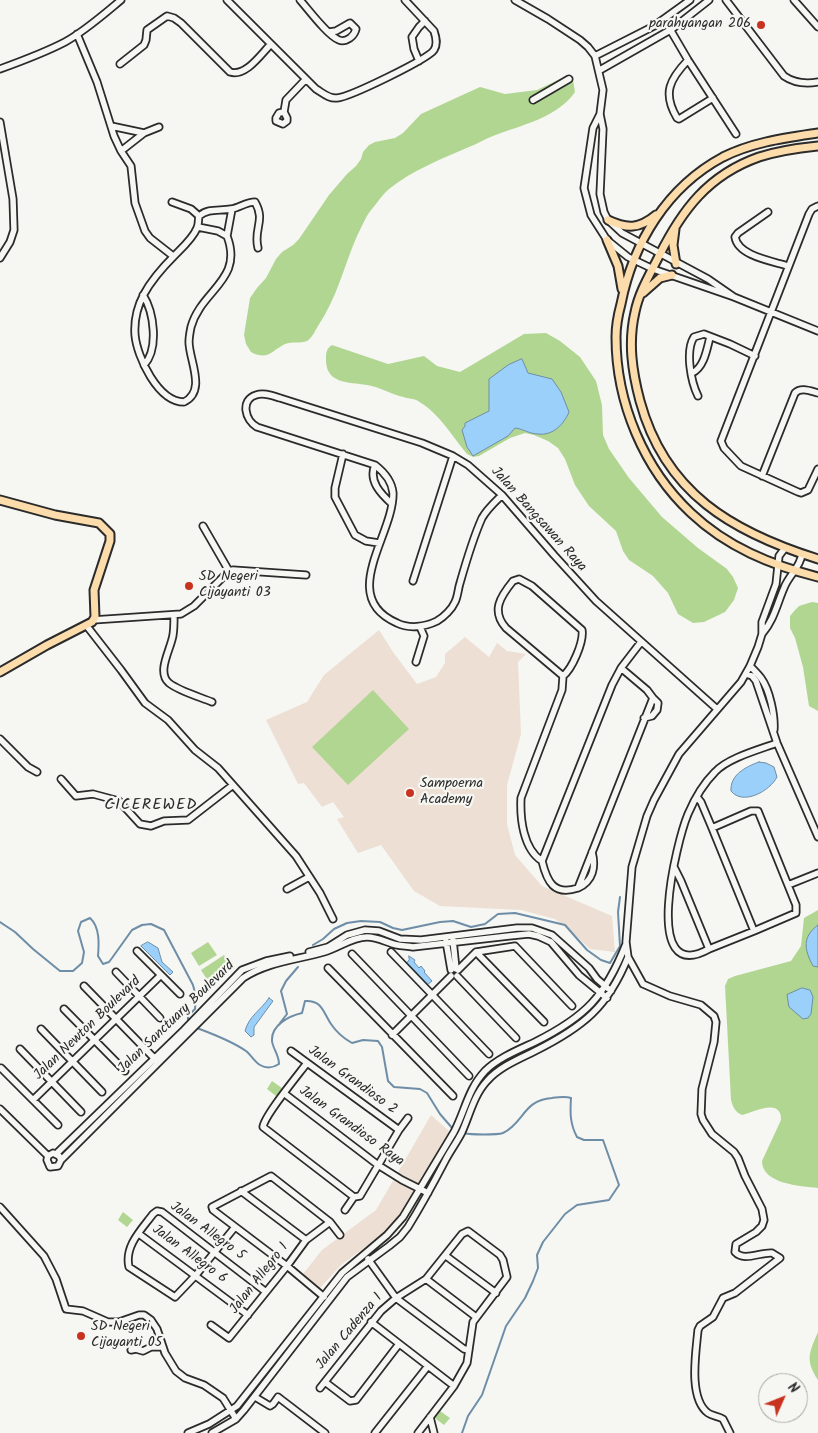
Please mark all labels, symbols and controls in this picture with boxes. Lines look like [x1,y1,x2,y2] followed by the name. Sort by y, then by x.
[649,17,751,33] place label: parahyangan 206
[755,19,767,31] marker: parahyangan 206
[487,464,589,576] street label: Jalan Bangsawan Raya
[199,570,271,602] place label: SD Negeri Cijayanti 03
[183,580,195,592] marker: SD Negeri Cijayanti 03
[420,777,483,810] place label: Sampoerna Academy
[404,787,416,799] marker: Sampoerna Academy
[103,796,199,816] district label: CICEREWED
[115,958,239,1078] street label: Jalan Sanctuary Boulevard
[31,974,145,1084] street label: Jalan Newton Boulevard
[304,1043,400,1119] street label: Jalan Grandioso 2
[295,1083,407,1171] street label: Jalan Grandioso Raya
[166,1199,248,1265] street label: Jalan Allegro 5
[148,1222,230,1288] street label: Jalan Allegro 6
[227,1240,293,1318] street label: Jalan Allegro 1
[313,1290,387,1374] street label: Jalan Cadenza 1
[91,1320,162,1352] place label: SD Negeri Cijayanti 05
[75,1330,87,1342] marker: SD Negeri Cijayanti 05
[758,1373,808,1423] north arrow
[782,1377,804,1399] text: N

